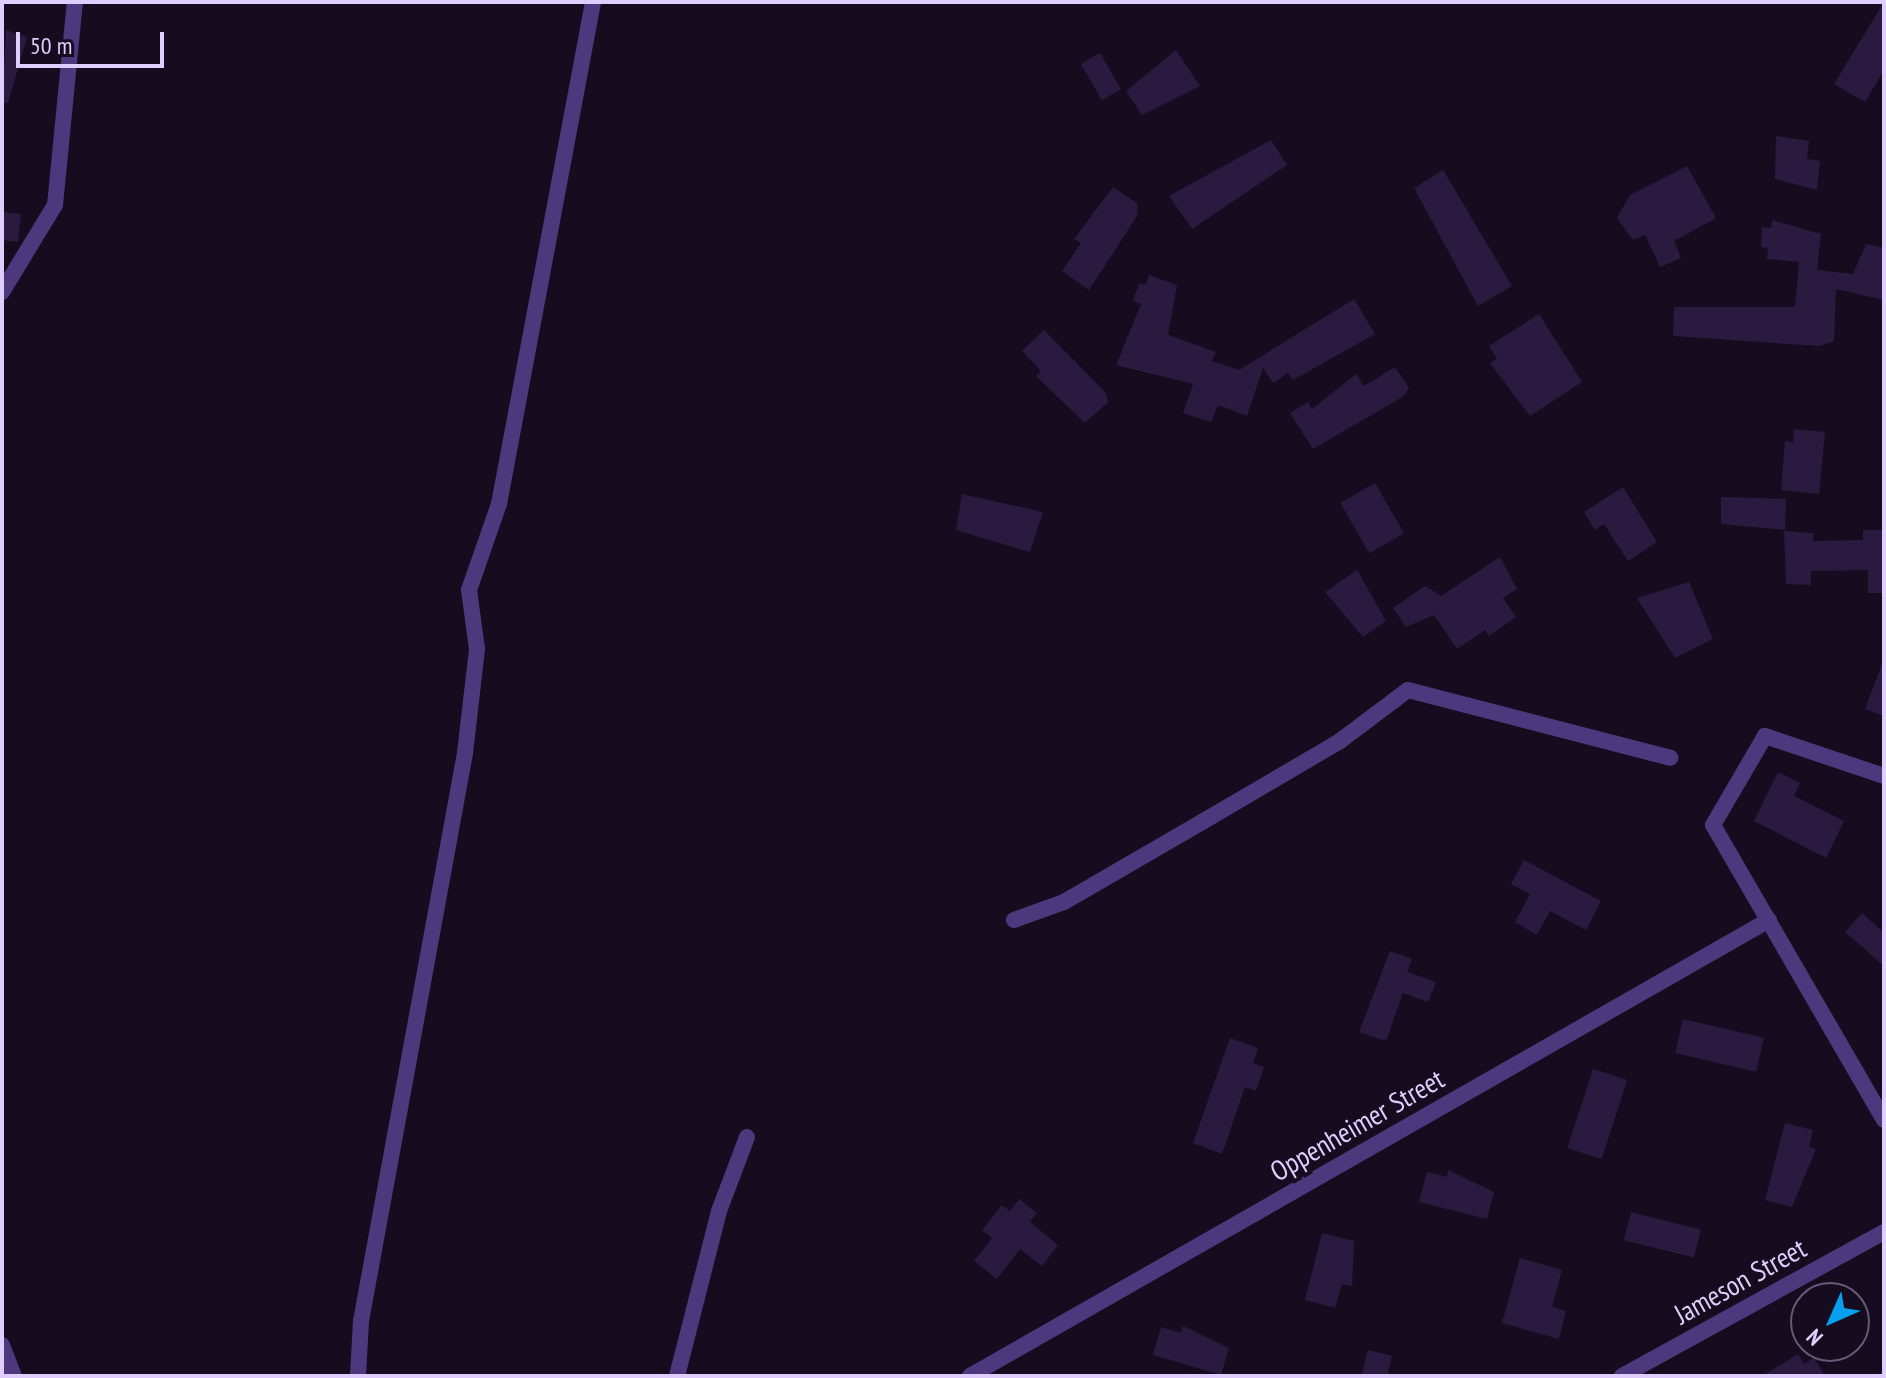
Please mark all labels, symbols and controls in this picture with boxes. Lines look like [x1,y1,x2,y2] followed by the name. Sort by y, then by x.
[20,16,168,66] scale bar
[30,30,72,61] text: 50 m
[1264,1062,1450,1188] street label: Oppenheimer Street
[1668,1231,1812,1331] street label: Jameson Street
[1790,1282,1870,1362] north arrow
[1800,1323,1829,1352] text: N

